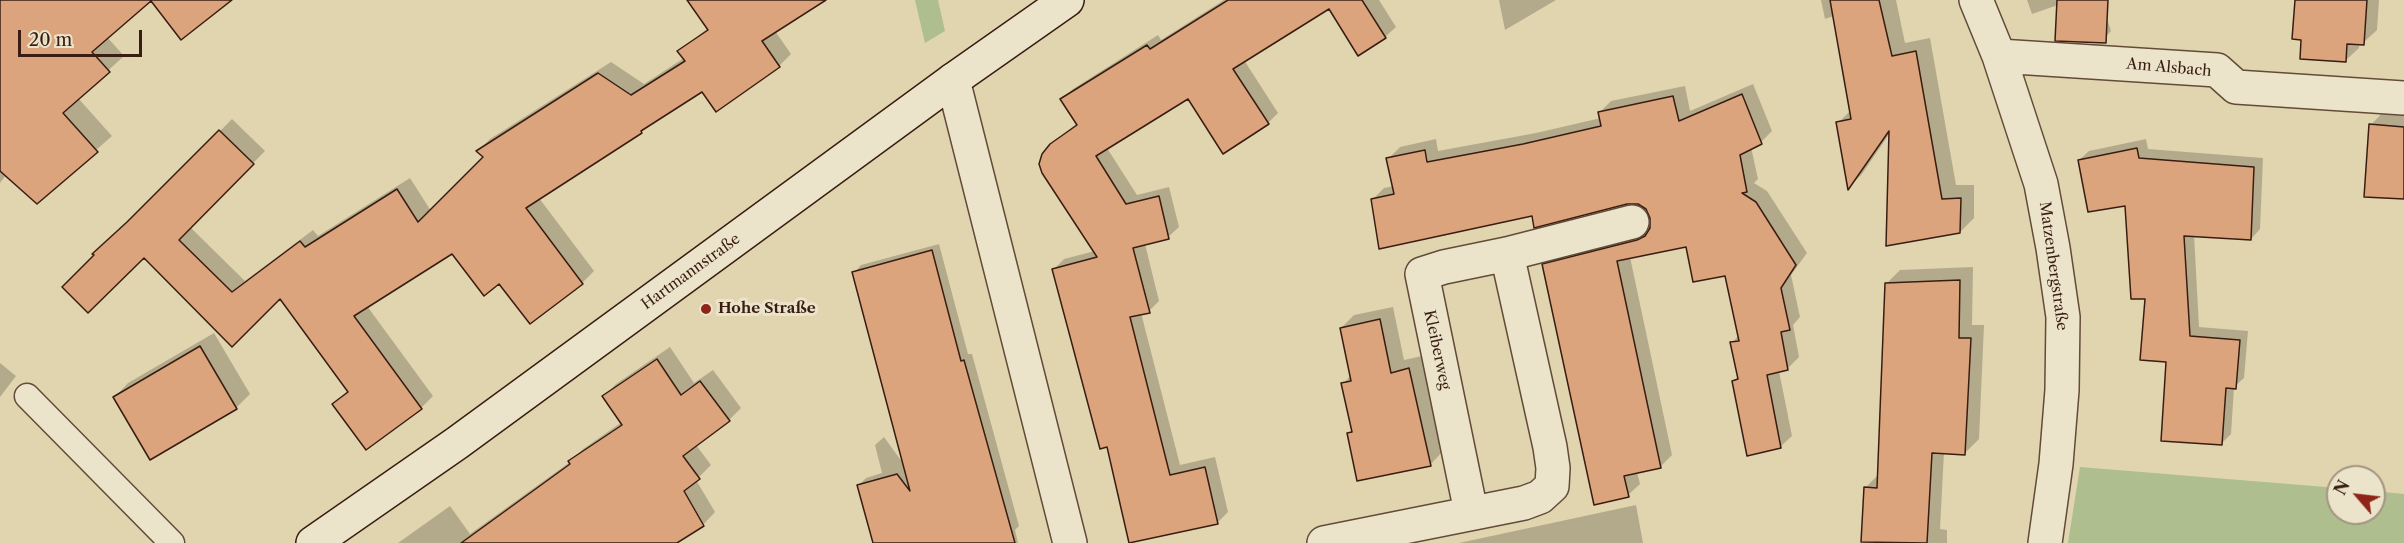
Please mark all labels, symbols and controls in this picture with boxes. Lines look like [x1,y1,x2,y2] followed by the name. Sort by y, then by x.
[21,18,146,56] scale bar
[29,29,72,51] text: 20 m
[2126,55,2212,81] street label: Am Alsbach
[2035,200,2071,332] street label: Matzenbergstraße
[638,230,744,314] street label: Hartmannstraße
[718,300,816,318] place label: Hohe Straße
[699,302,713,316] marker: Hohe Straße
[1420,308,1454,392] street label: Kleiberweg
[2326,465,2386,525] north arrow
[2330,477,2354,498] text: N

